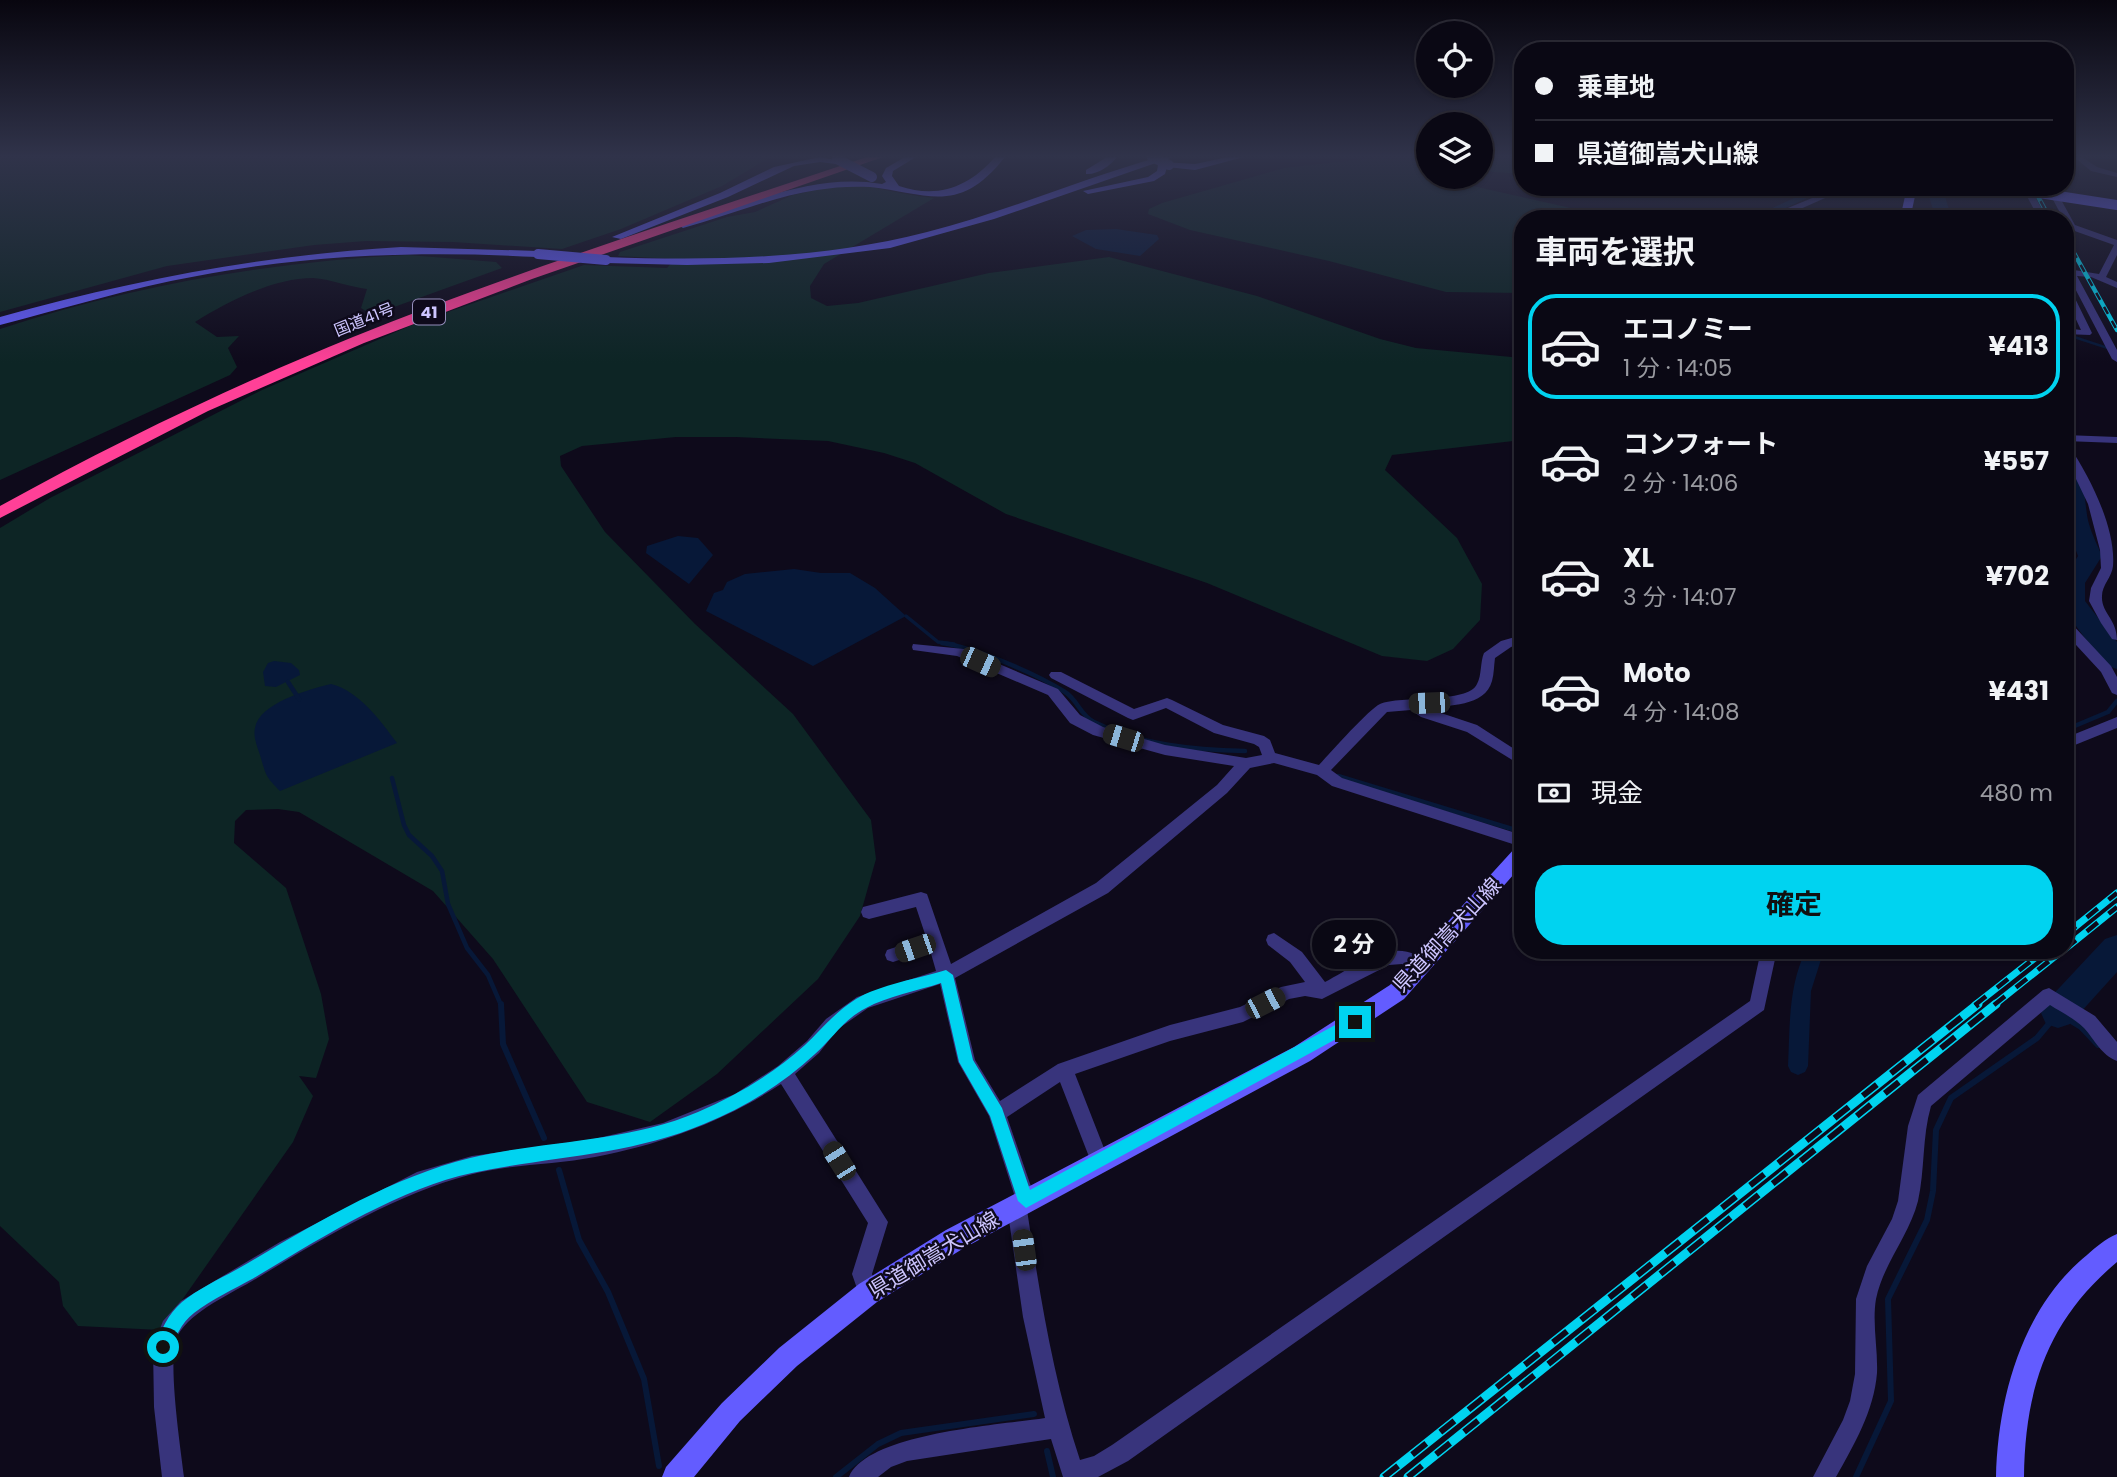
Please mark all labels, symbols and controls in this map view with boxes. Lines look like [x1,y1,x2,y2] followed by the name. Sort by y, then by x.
[1416,21,1493,189] map controls
[1416,21,1493,98] button: locate
[1577,69,1655,105] text: 乗車地
[1416,112,1493,189] button: layers
[1577,136,1759,172] text: 県道御嵩犬山線
[1535,229,1695,274] text: 車両を選択
[331,297,398,342] street label: 国道41号
[413,300,445,324] road number: 41
[1623,311,1753,347] text: エコノミー
[1539,315,1602,378] icon: car
[1988,328,2049,364] text: ¥413
[1623,352,1732,384] text: 1 分 · 14:05
[1623,426,1778,462] text: コンフォート
[1539,430,1602,493] icon: car
[1984,443,2049,479] text: ¥557
[1623,467,1738,499] text: 2 分 · 14:06
[1623,540,1654,576] text: XL
[1539,545,1602,608] icon: car
[1986,558,2049,594] text: ¥702
[1623,581,1737,613] text: 3 分 · 14:07
[957,644,1004,680] car
[1623,655,1691,691] text: Moto
[1539,660,1602,723] icon: car
[1988,673,2049,709] text: ¥431
[1408,692,1451,714] car
[1623,696,1739,728] text: 4 分 · 14:08
[1100,722,1147,754] car
[1535,774,1573,812] icon: cash
[1591,775,1643,811] text: 現金
[1980,777,2053,809] text: 480 m
[1535,865,2053,945] button: 確定
[1386,871,1507,998] street label: 県道御嵩犬山線
[1313,920,1397,970] callout: 2 分
[1333,928,1375,960] text: 2 分
[892,931,939,965] car
[1242,984,1289,1022] car
[1339,1006,1371,1038] route end
[819,1138,860,1184] car
[863,1204,1004,1305] street label: 県道御嵩犬山線
[1011,1228,1038,1272] car
[147,1331,179,1363] route start

